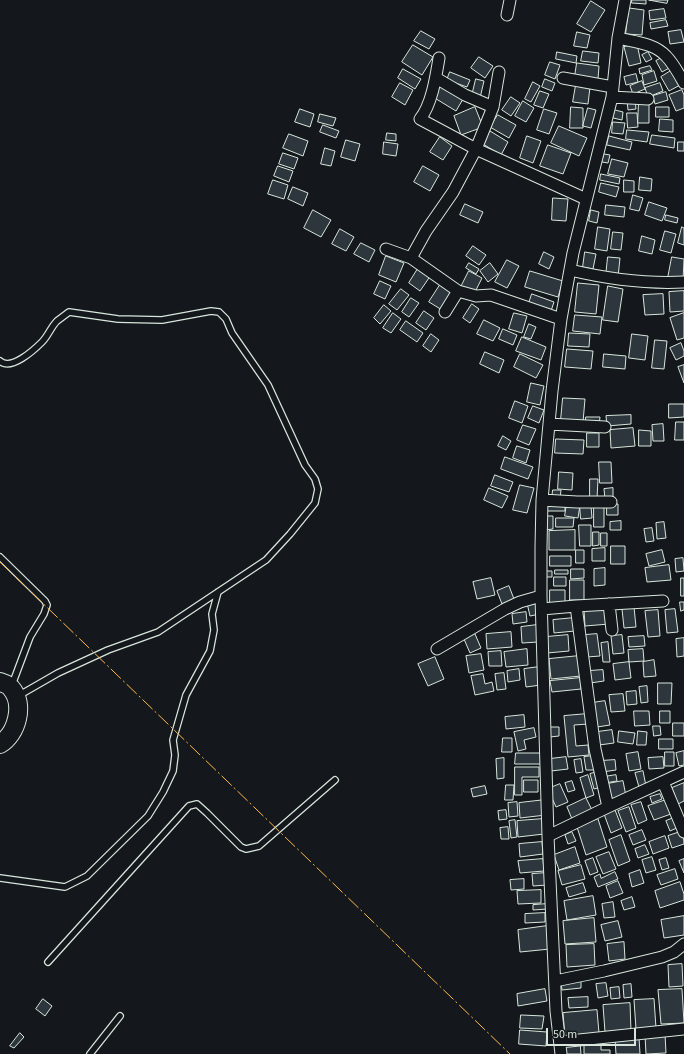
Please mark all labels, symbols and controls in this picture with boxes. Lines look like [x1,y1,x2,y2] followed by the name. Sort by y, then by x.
[548,1020,638,1046] scale bar
[553,1026,577,1043] text: 50 m

